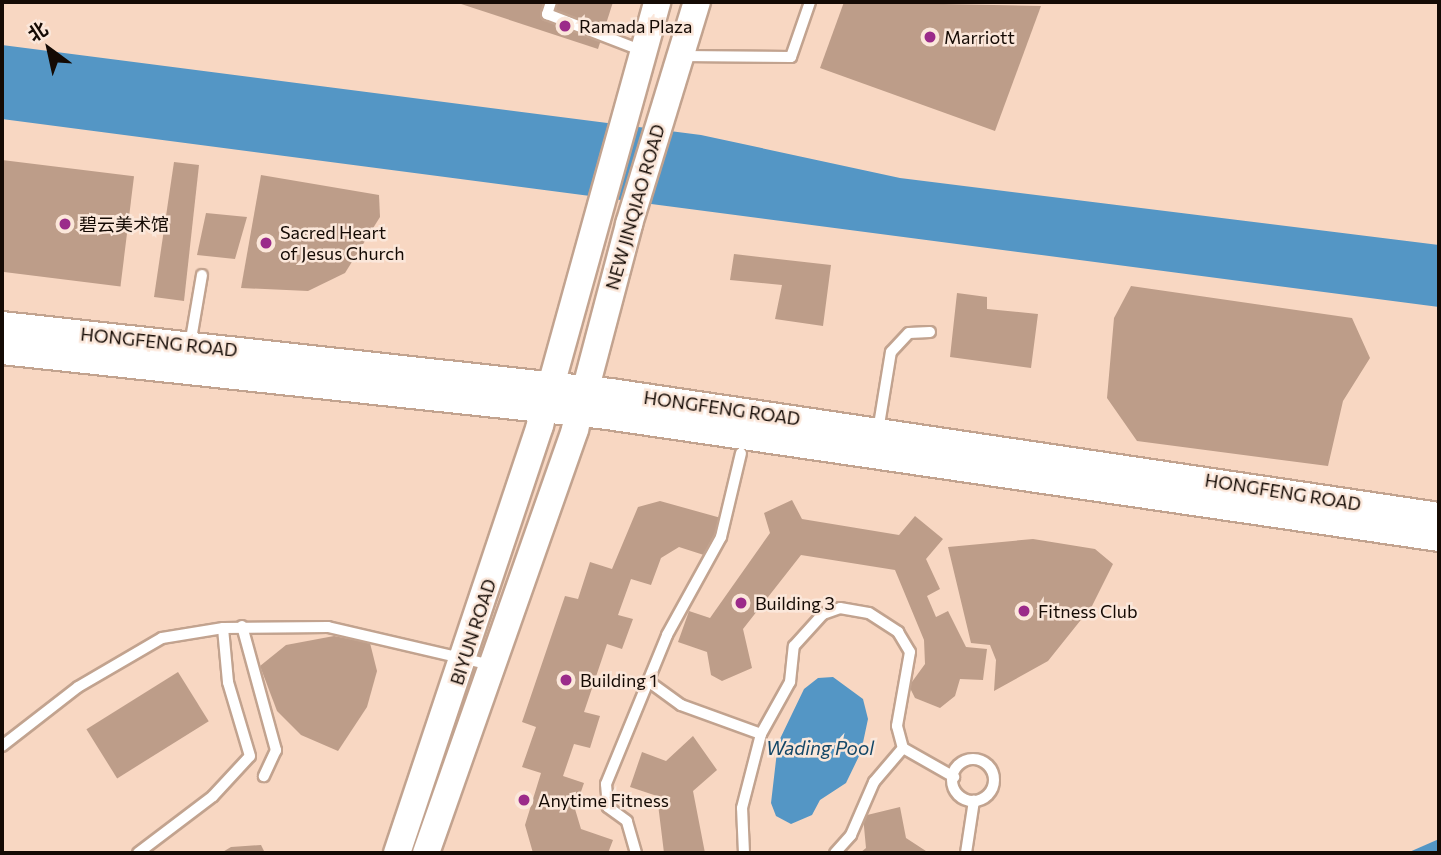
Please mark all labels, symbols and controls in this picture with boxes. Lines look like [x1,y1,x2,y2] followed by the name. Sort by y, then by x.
[14,14,84,84] north arrow
[579,15,692,37] place label: Ramada Plaza
[23,16,52,46] text: 北
[557,18,573,34] marker: Ramada Plaza
[944,26,1015,48] place label: Marriott
[922,29,938,45] marker: Marriott
[601,122,669,292] street label: NEW JINQIAO ROAD
[79,213,169,235] place label: 碧云美术馆
[57,216,73,232] marker: 碧云美术馆
[280,222,405,264] place label: Sacred Heart of Jesus Church
[258,235,274,251] marker: Sacred Heart of Jesus Church
[79,323,239,361] street label: HONGFENG ROAD
[642,386,802,430] street label: HONGFENG ROAD
[1203,469,1363,515] street label: HONGFENG ROAD
[446,576,500,688] street label: BIYUN ROAD
[755,592,835,614] place label: Building 3
[733,595,749,611] marker: Building 3
[1038,600,1138,622] place label: Fitness Club
[1016,603,1032,619] marker: Fitness Club
[580,669,657,691] place label: Building 1
[558,672,574,688] marker: Building 1
[766,737,874,759] water label: Wading Pool
[538,789,669,811] place label: Anytime Fitness
[516,792,532,808] marker: Anytime Fitness

